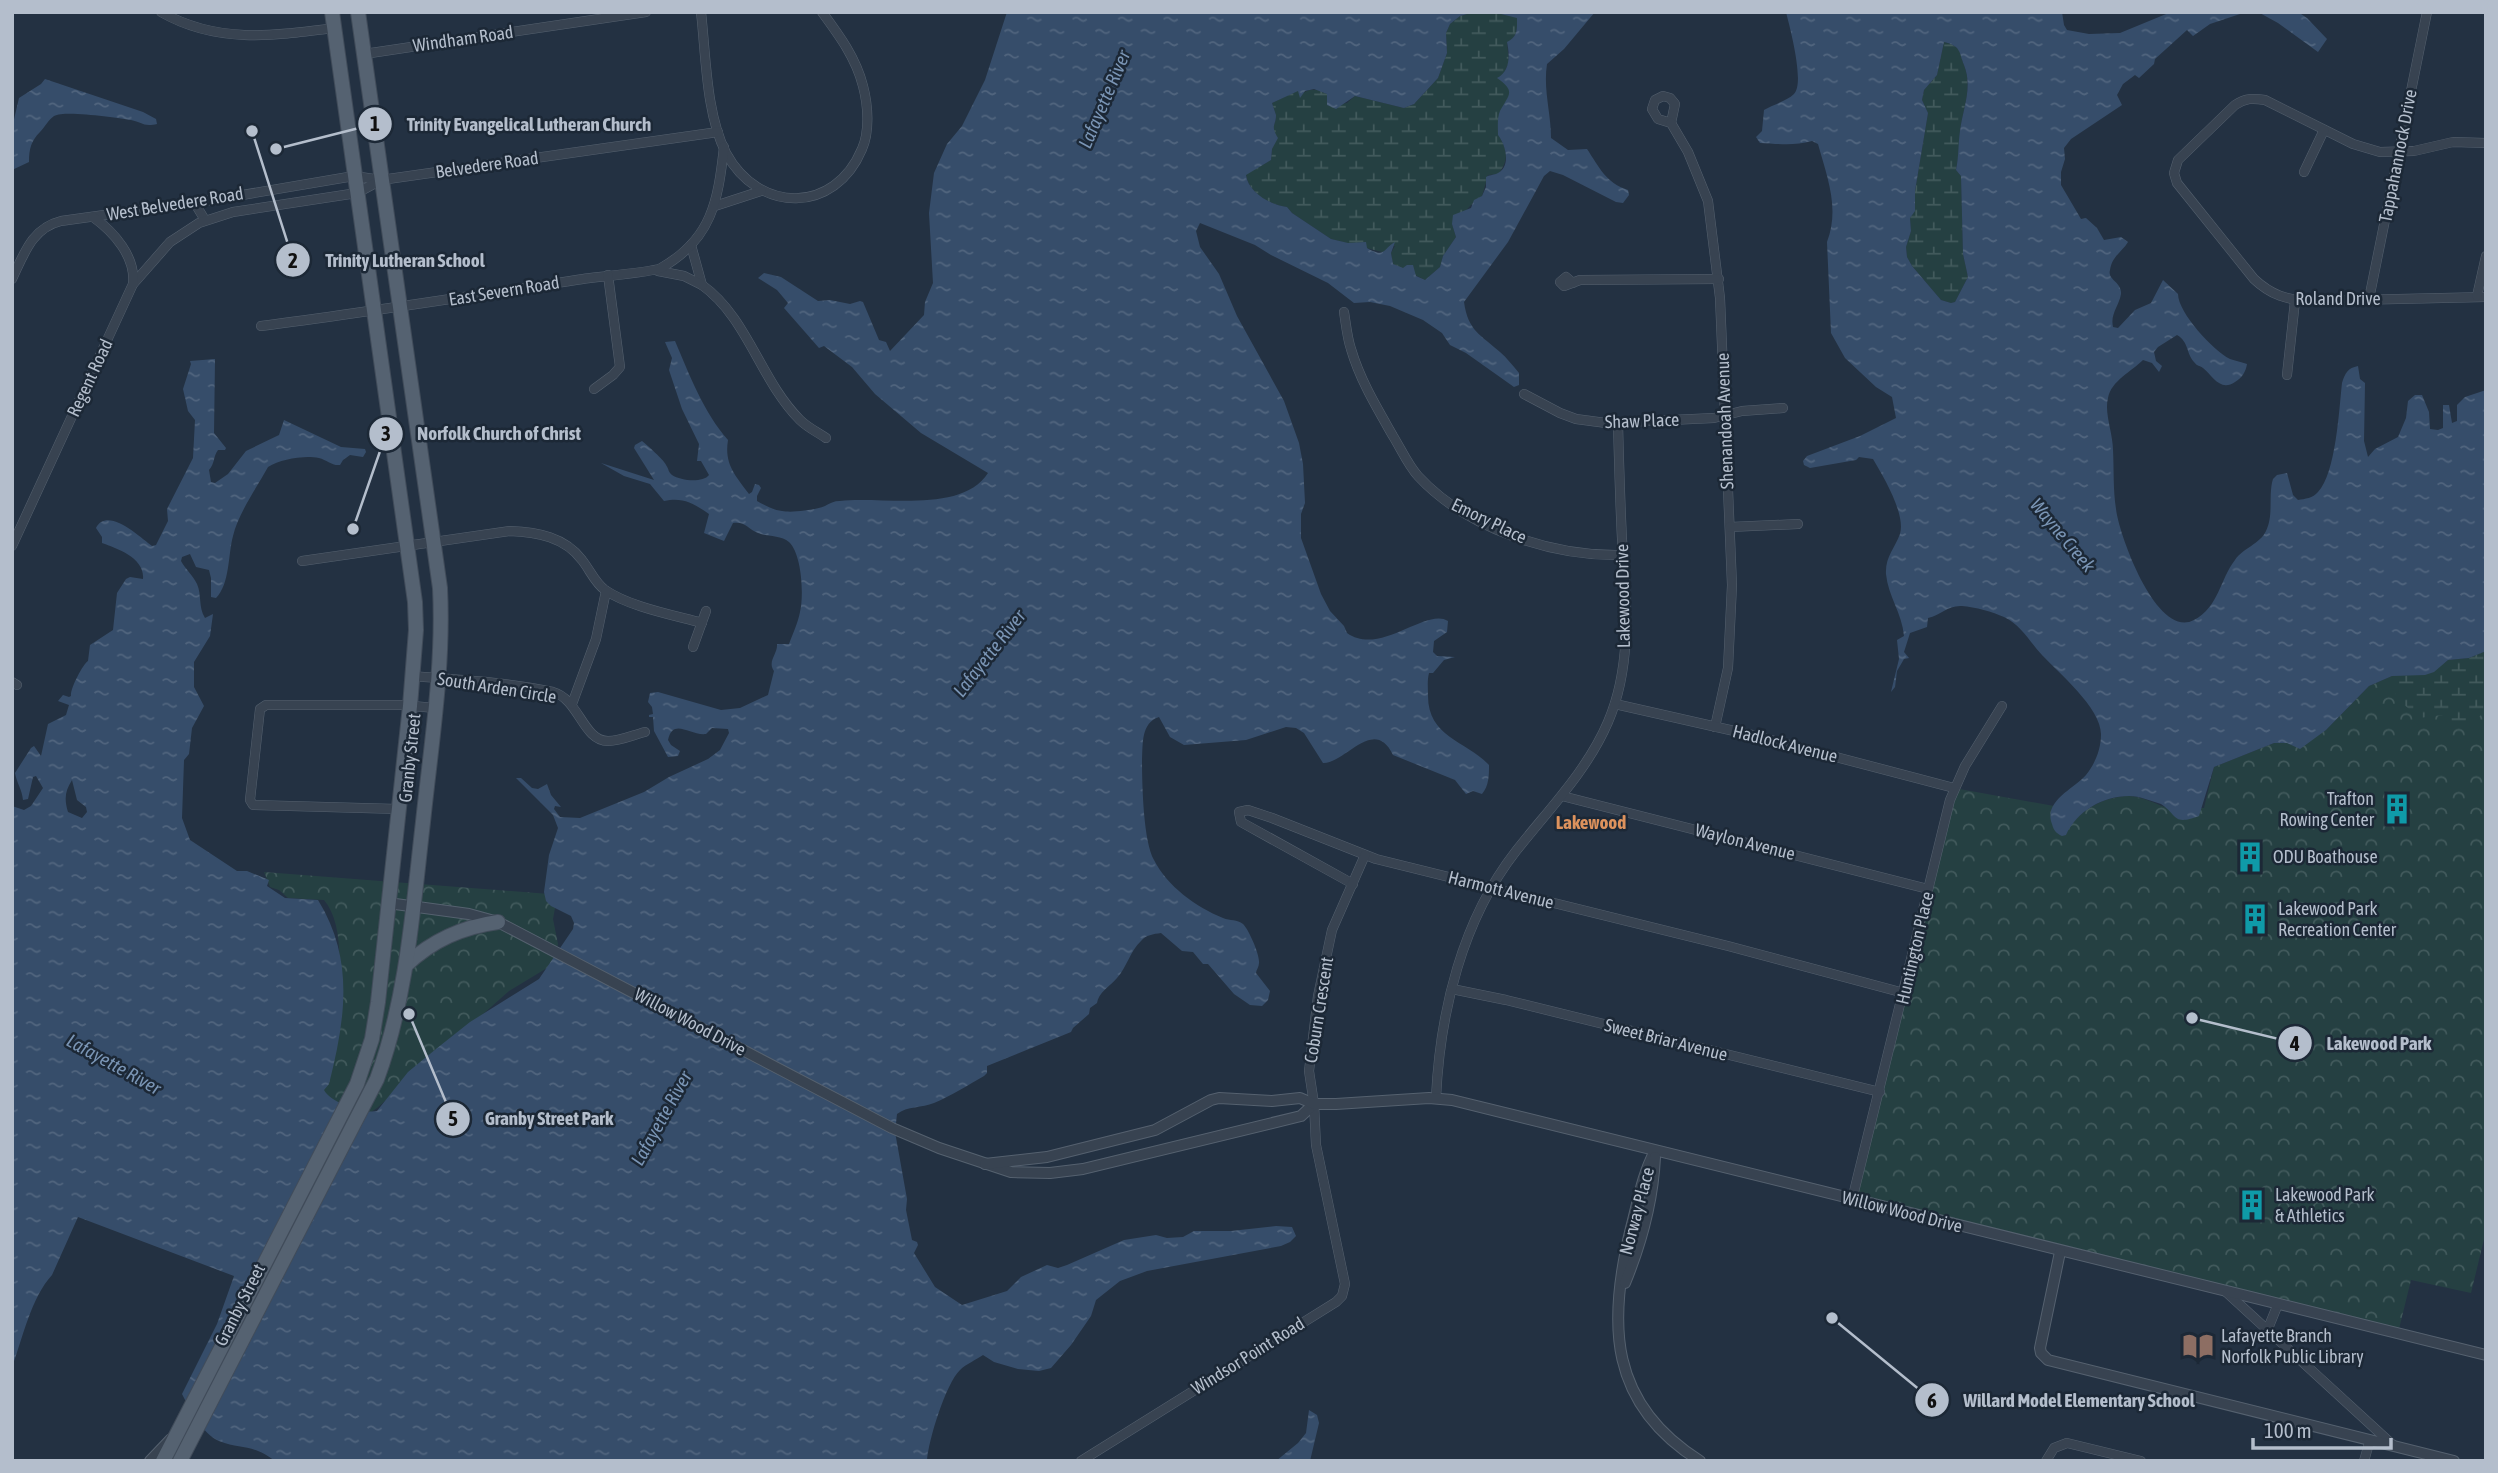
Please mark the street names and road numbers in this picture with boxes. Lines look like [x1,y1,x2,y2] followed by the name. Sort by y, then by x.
[411,21,515,56] street label: Windham Road
[2374,87,2421,224] street label: Tappahannock Drive
[434,147,540,182] street label: Belvedere Road
[105,182,245,225] street label: West Belvedere Road
[447,271,561,310] street label: East Severn Road
[2295,288,2381,309] street label: Roland Drive
[62,336,117,420] street label: Regent Road
[1712,352,1737,490] street label: Shenandoah Avenue
[1604,409,1680,432] street label: Shaw Place
[1448,493,1530,548] street label: Emory Place
[1611,544,1634,648] street label: Lakewood Drive
[436,668,558,707] street label: South Arden Circle
[394,712,425,803] street label: Granby Street
[1731,720,1840,767] street label: Hadlock Avenue
[1693,819,1797,864] street label: Waylon Avenue
[1446,866,1556,913] street label: Harmott Avenue
[1891,889,1938,1006] street label: Huntington Place
[1300,955,1337,1064] street label: Coburn Crescent
[631,983,750,1060] street label: Willow Wood Drive
[1603,1014,1730,1065] street label: Sweet Briar Avenue
[1615,1165,1658,1257] street label: Norway Place
[1840,1186,1965,1237] street label: Willow Wood Drive
[210,1260,269,1349] street label: Granby Street
[1187,1312,1308,1399] street label: Windsor Point Road

